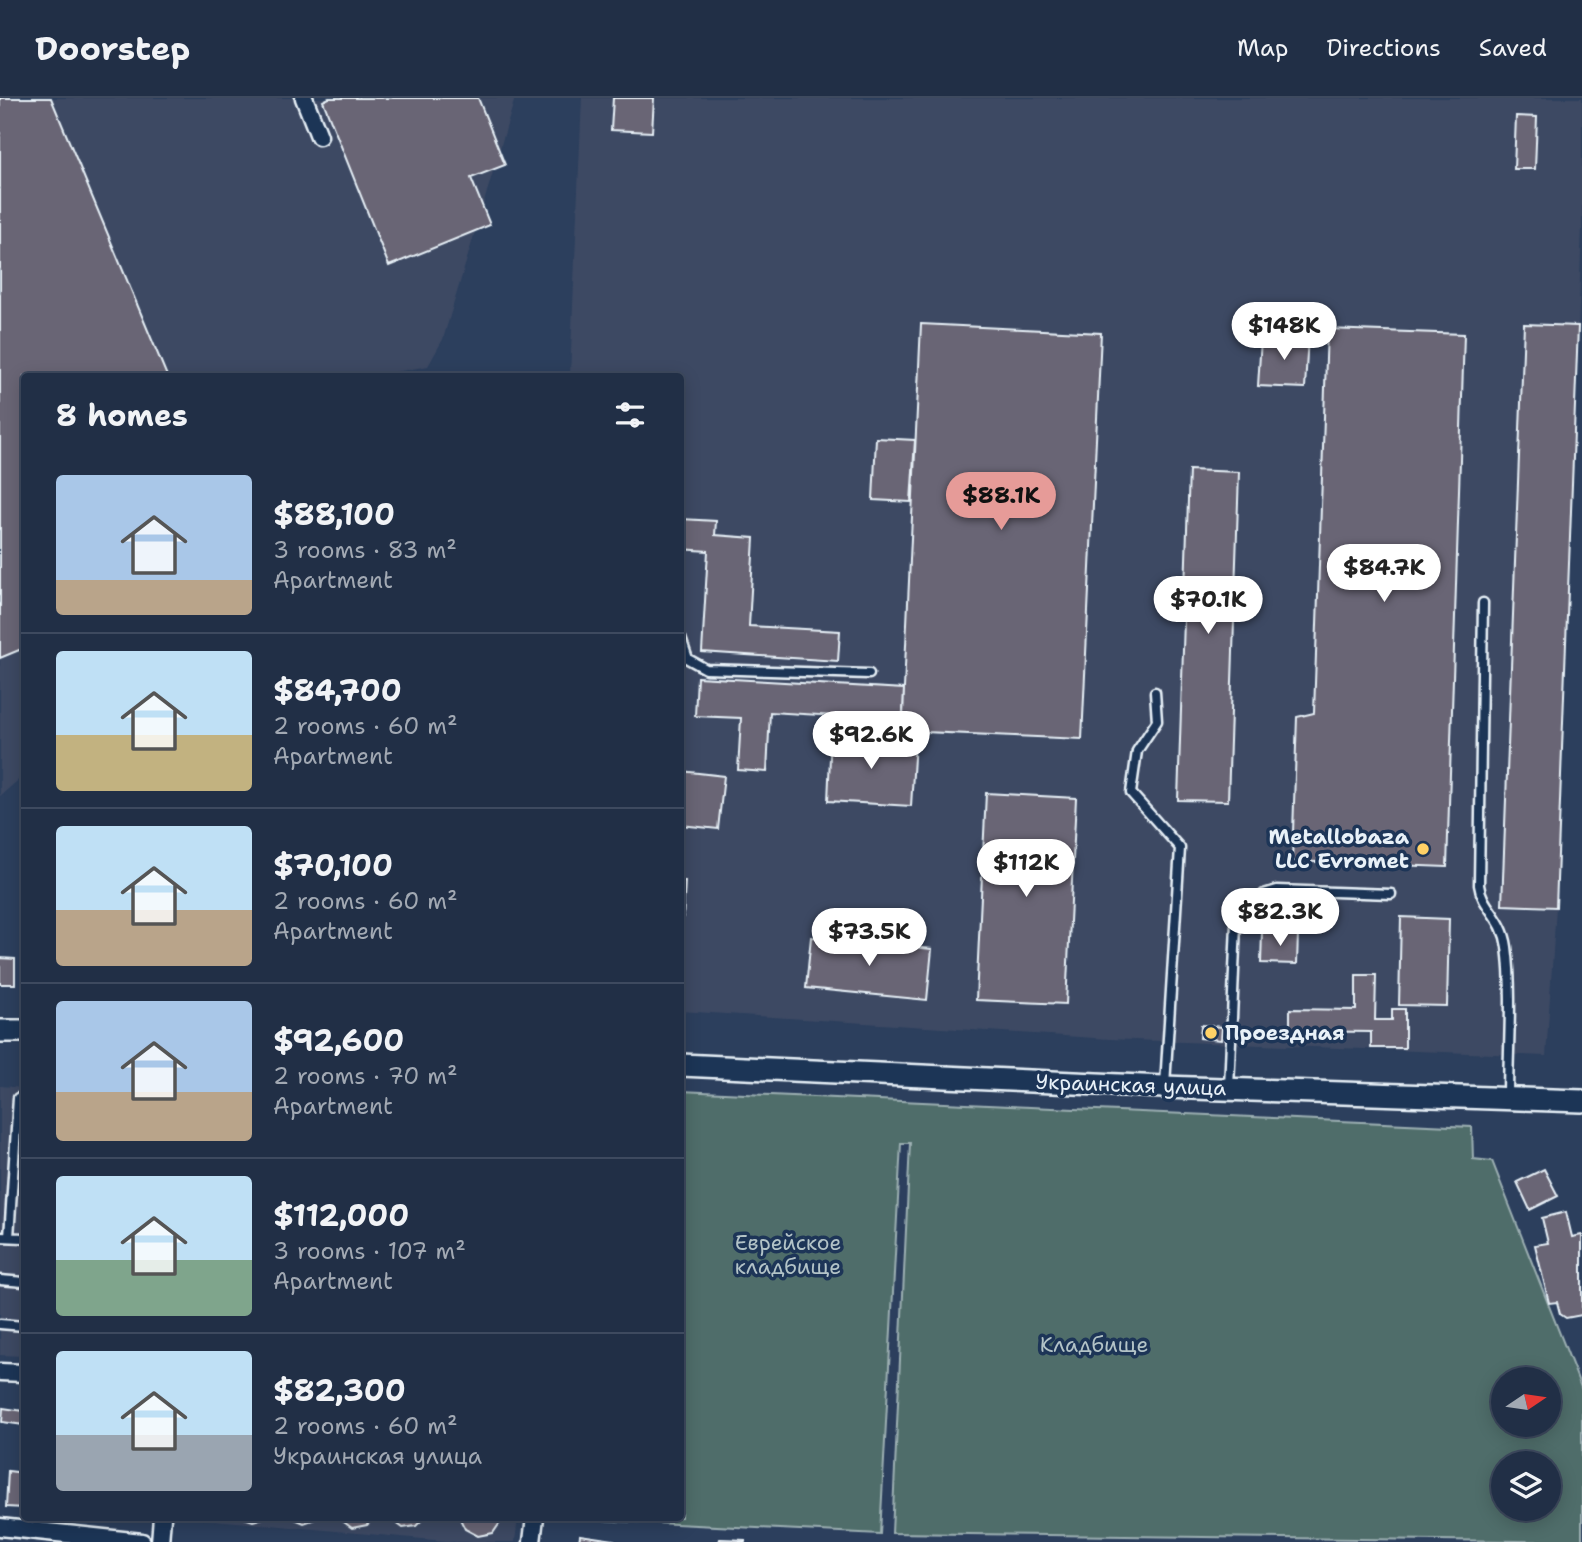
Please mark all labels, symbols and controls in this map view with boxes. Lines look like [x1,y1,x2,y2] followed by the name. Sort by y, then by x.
[35,26,190,71] text: Doorstep
[1237,32,1288,64] text: Map
[1326,32,1441,64] text: Directions
[1479,32,1547,64] text: Saved
[1235,302,1333,362] pin: $148K
[1248,310,1320,340] text: $148K
[56,395,188,436] text: 8 homes
[611,396,649,434] icon: filters
[944,472,1058,532] pin: $88.1K
[962,480,1040,510] text: $88.1K
[273,494,395,535] text: $88,100
[112,503,196,587] icon: home
[273,535,457,565] text: 3 rooms · 83 m²
[1327,545,1441,604] pin: $84.7K
[1343,552,1425,582] text: $84.7K
[273,565,393,595] text: Apartment
[1151,576,1265,636] pin: $70.1K
[1170,584,1246,614] text: $70.1K
[273,670,402,711] text: $84,700
[112,679,196,763] icon: home
[273,711,458,741] text: 2 rooms · 60 m²
[814,712,928,771] pin: $92.6K
[829,719,913,749] text: $92.6K
[273,741,393,771] text: Apartment
[1269,823,1410,875] place label: Metallobaza LLC Evromet
[977,840,1075,899] pin: $112K
[1415,841,1431,857] marker: Metallobaza LLC Evromet
[273,845,393,886] text: $70,100
[993,847,1059,877] text: $112K
[112,854,196,938] icon: home
[273,886,458,916] text: 2 rooms · 60 m²
[1223,888,1337,948] pin: $82.3K
[1237,896,1323,926] text: $82.3K
[812,908,926,968] pin: $73.5K
[273,916,393,946] text: Apartment
[828,916,910,946] text: $73.5K
[1225,1019,1345,1047] place label: Проездная
[273,1020,404,1061] text: $92,600
[1203,1025,1219,1041] marker: Проездная
[112,1029,196,1113] icon: home
[273,1061,458,1091] text: 2 rooms · 70 m²
[1035,1068,1227,1102] street label: Украинская улица
[273,1091,393,1121] text: Apartment
[273,1195,409,1236] text: $112,000
[112,1204,196,1288] icon: home
[735,1229,841,1281] park label: Еврейское кладбище
[273,1236,466,1266] text: 3 rooms · 107 m²
[273,1266,393,1296] text: Apartment
[1040,1331,1148,1359] park label: Кладбище
[1491,1367,1561,1437] north arrow
[1491,1367,1561,1521] map controls
[273,1370,406,1411] text: $82,300
[112,1379,196,1463] icon: home
[273,1411,458,1441] text: 2 rooms · 60 m²
[273,1441,482,1471] text: Украинская улица
[1491,1451,1561,1521] button: layers

